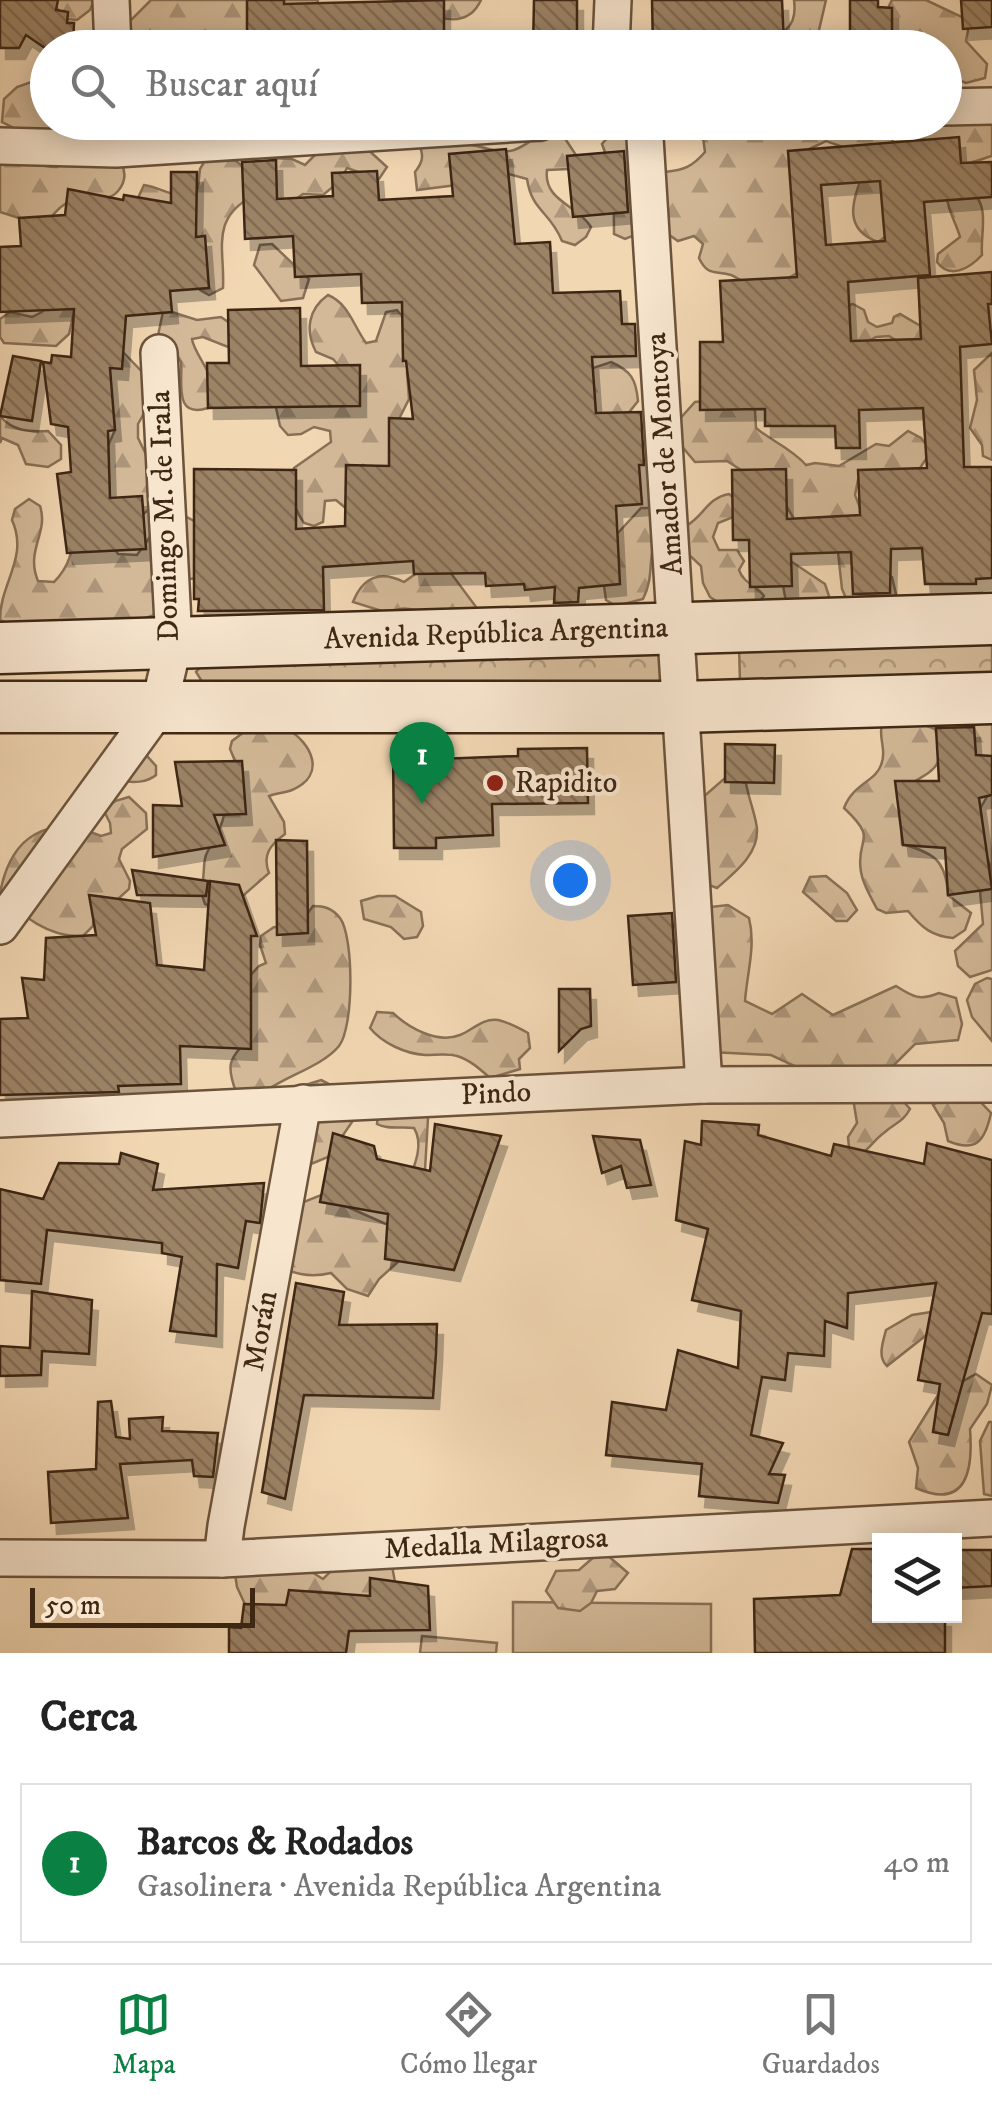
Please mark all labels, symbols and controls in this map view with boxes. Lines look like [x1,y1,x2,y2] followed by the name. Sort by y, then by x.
[30,30,962,140] search box
[65,58,120,113] icon: search
[145,61,318,109] text: Buscar aquí
[638,331,692,577] street label: Amador de Montoya
[142,390,188,642] street label: Domingo M. de Irala
[323,609,669,659] street label: Avenida República Argentina
[390,722,454,804] pin: 1
[515,765,617,802] place label: Rapidito
[484,772,506,794] marker: Rapidito
[545,855,596,906] your location
[460,1074,532,1114] street label: Pindo
[236,1288,286,1374] street label: Morán
[383,1520,609,1568] street label: Medalla Milagrosa
[872,1533,962,1623] map controls
[872,1533,962,1623] button: layers
[30,1583,255,1628] scale bar
[45,1588,101,1623] text: 50 m
[40,1692,137,1744] text: Cerca
[137,1819,413,1867] text: Barcos & Rodados
[69,1843,80,1883] text: 1
[883,1843,950,1883] text: 40 m
[137,1867,661,1907] text: Gasolinera · Avenida República Argentina
[112,1987,176,2082] tab: Mapa
[400,1987,537,2082] tab: Cómo llegar
[762,1987,880,2082] tab: Guardados

